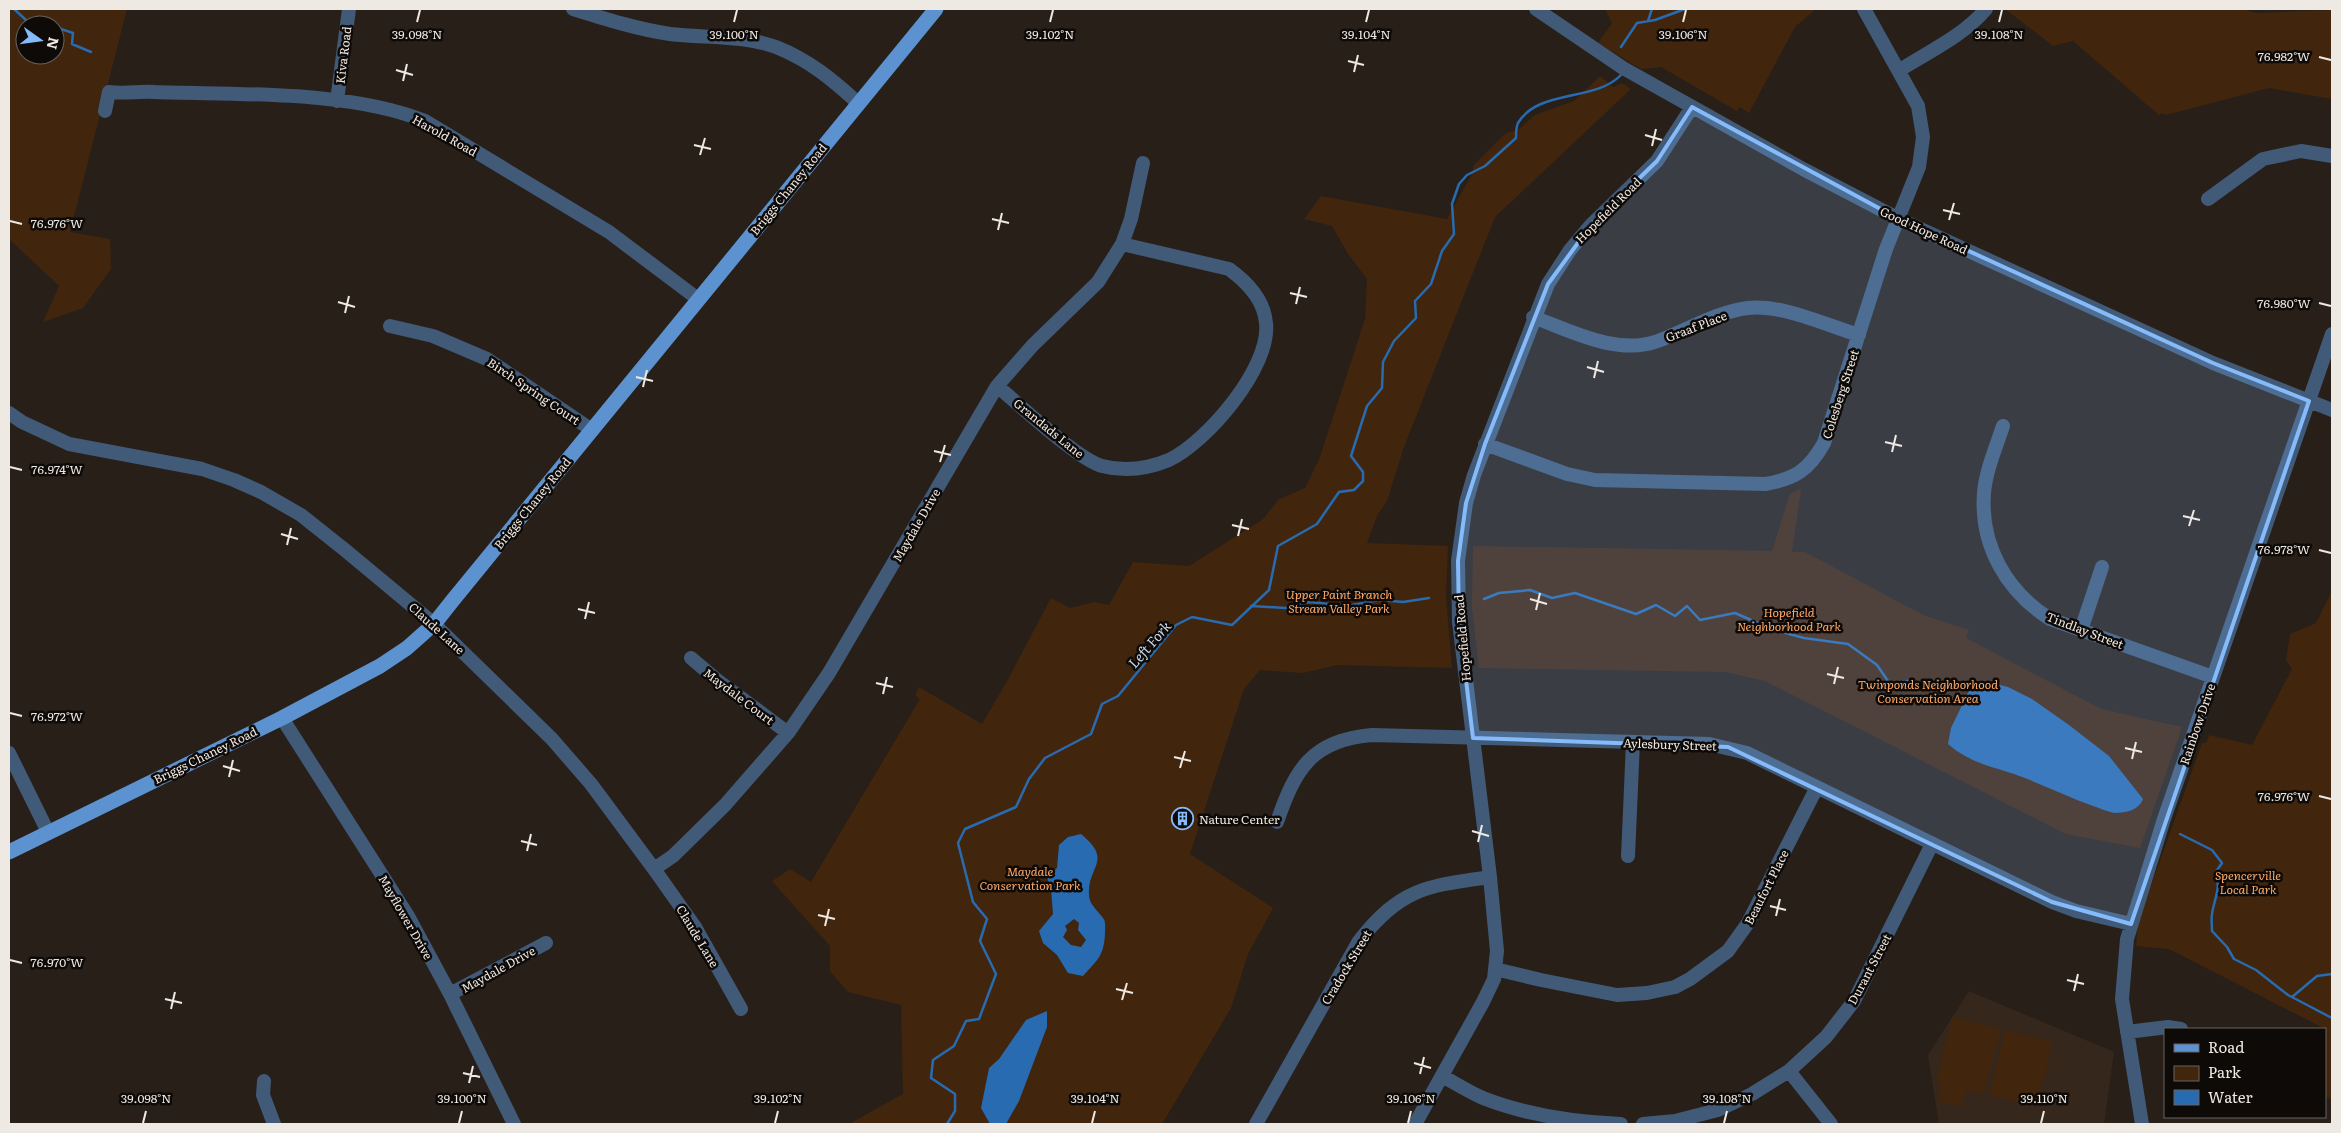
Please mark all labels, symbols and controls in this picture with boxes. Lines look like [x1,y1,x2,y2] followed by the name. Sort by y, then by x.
[15,15,65,65] north arrow
[331,25,356,85] street label: Kiva Road
[392,25,442,43] text: 39.098°N
[709,25,759,43] text: 39.100°N
[1026,25,1074,43] text: 39.102°N
[1342,25,1390,43] text: 39.104°N
[1658,25,1708,43] text: 39.106°N
[1974,25,2024,43] text: 39.108°N
[42,35,65,52] text: N
[2258,47,2310,65] text: 76.982°W
[409,110,481,161] street label: Harold Road
[745,139,831,239] street label: Briggs Chaney Road
[1571,172,1646,247] street label: Hopefield Road
[1877,202,1971,258] street label: Good Hope Road
[31,214,83,232] text: 76.976°W
[2257,294,2311,312] text: 76.980°W
[1663,306,1729,346] street label: Graaf Place
[1817,347,1863,441] street label: Colesberg Street
[484,353,584,429] street label: Birch Spring Court
[1010,394,1088,462] street label: Grandads Lane
[489,453,575,553] street label: Briggs Chaney Road
[31,460,83,478] text: 76.974°W
[888,485,944,565] street label: Maydale Drive
[2258,540,2310,558] text: 76.978°W
[1286,585,1392,617] park label: Upper Paint Branch Stream Valley Park
[1449,593,1475,682] street label: Hopefield Road
[405,598,469,658] street label: Claude Lane
[1737,603,1841,635] park label: Hopefield Neighborhood Park
[2044,607,2126,653] street label: Tindlay Street
[1123,616,1175,672] water label: Left Fork
[700,664,778,729] street label: Maydale Court
[1858,675,1998,707] park label: Twinponds Neighborhood Conservation Area
[2175,681,2219,767] street label: Rainbow Drive
[31,707,83,725] text: 76.972°W
[150,722,261,788] street label: Briggs Chaney Road
[1623,733,1717,755] street label: Aylesbury Street
[2258,787,2310,805] text: 76.976°W
[1171,807,1195,831] building icon: Nature Center
[1199,810,1280,828] place label: Nature Center
[1739,846,1793,928] street label: Beaufort Place
[979,862,1081,894] park label: Maydale Conservation Park
[2215,866,2281,898] park label: Spencerville Local Park
[374,871,438,963] street label: Mayflower Drive
[672,901,724,971] street label: Claude Lane
[1316,926,1376,1008] street label: Cradock Street
[1843,930,1895,1008] street label: Durant Street
[458,941,538,997] street label: Maydale Drive
[31,953,83,971] text: 76.970°W
[2164,1028,2326,1118] legend
[2208,1035,2244,1058] text: Road
[2208,1060,2242,1083] text: Park
[2208,1085,2253,1108] text: Water
[121,1089,171,1107] text: 39.098°N
[437,1089,487,1107] text: 39.100°N
[754,1089,802,1107] text: 39.102°N
[1071,1089,1119,1107] text: 39.104°N
[1386,1089,1436,1107] text: 39.106°N
[1702,1089,1752,1107] text: 39.108°N
[2020,1089,2068,1107] text: 39.110°N

